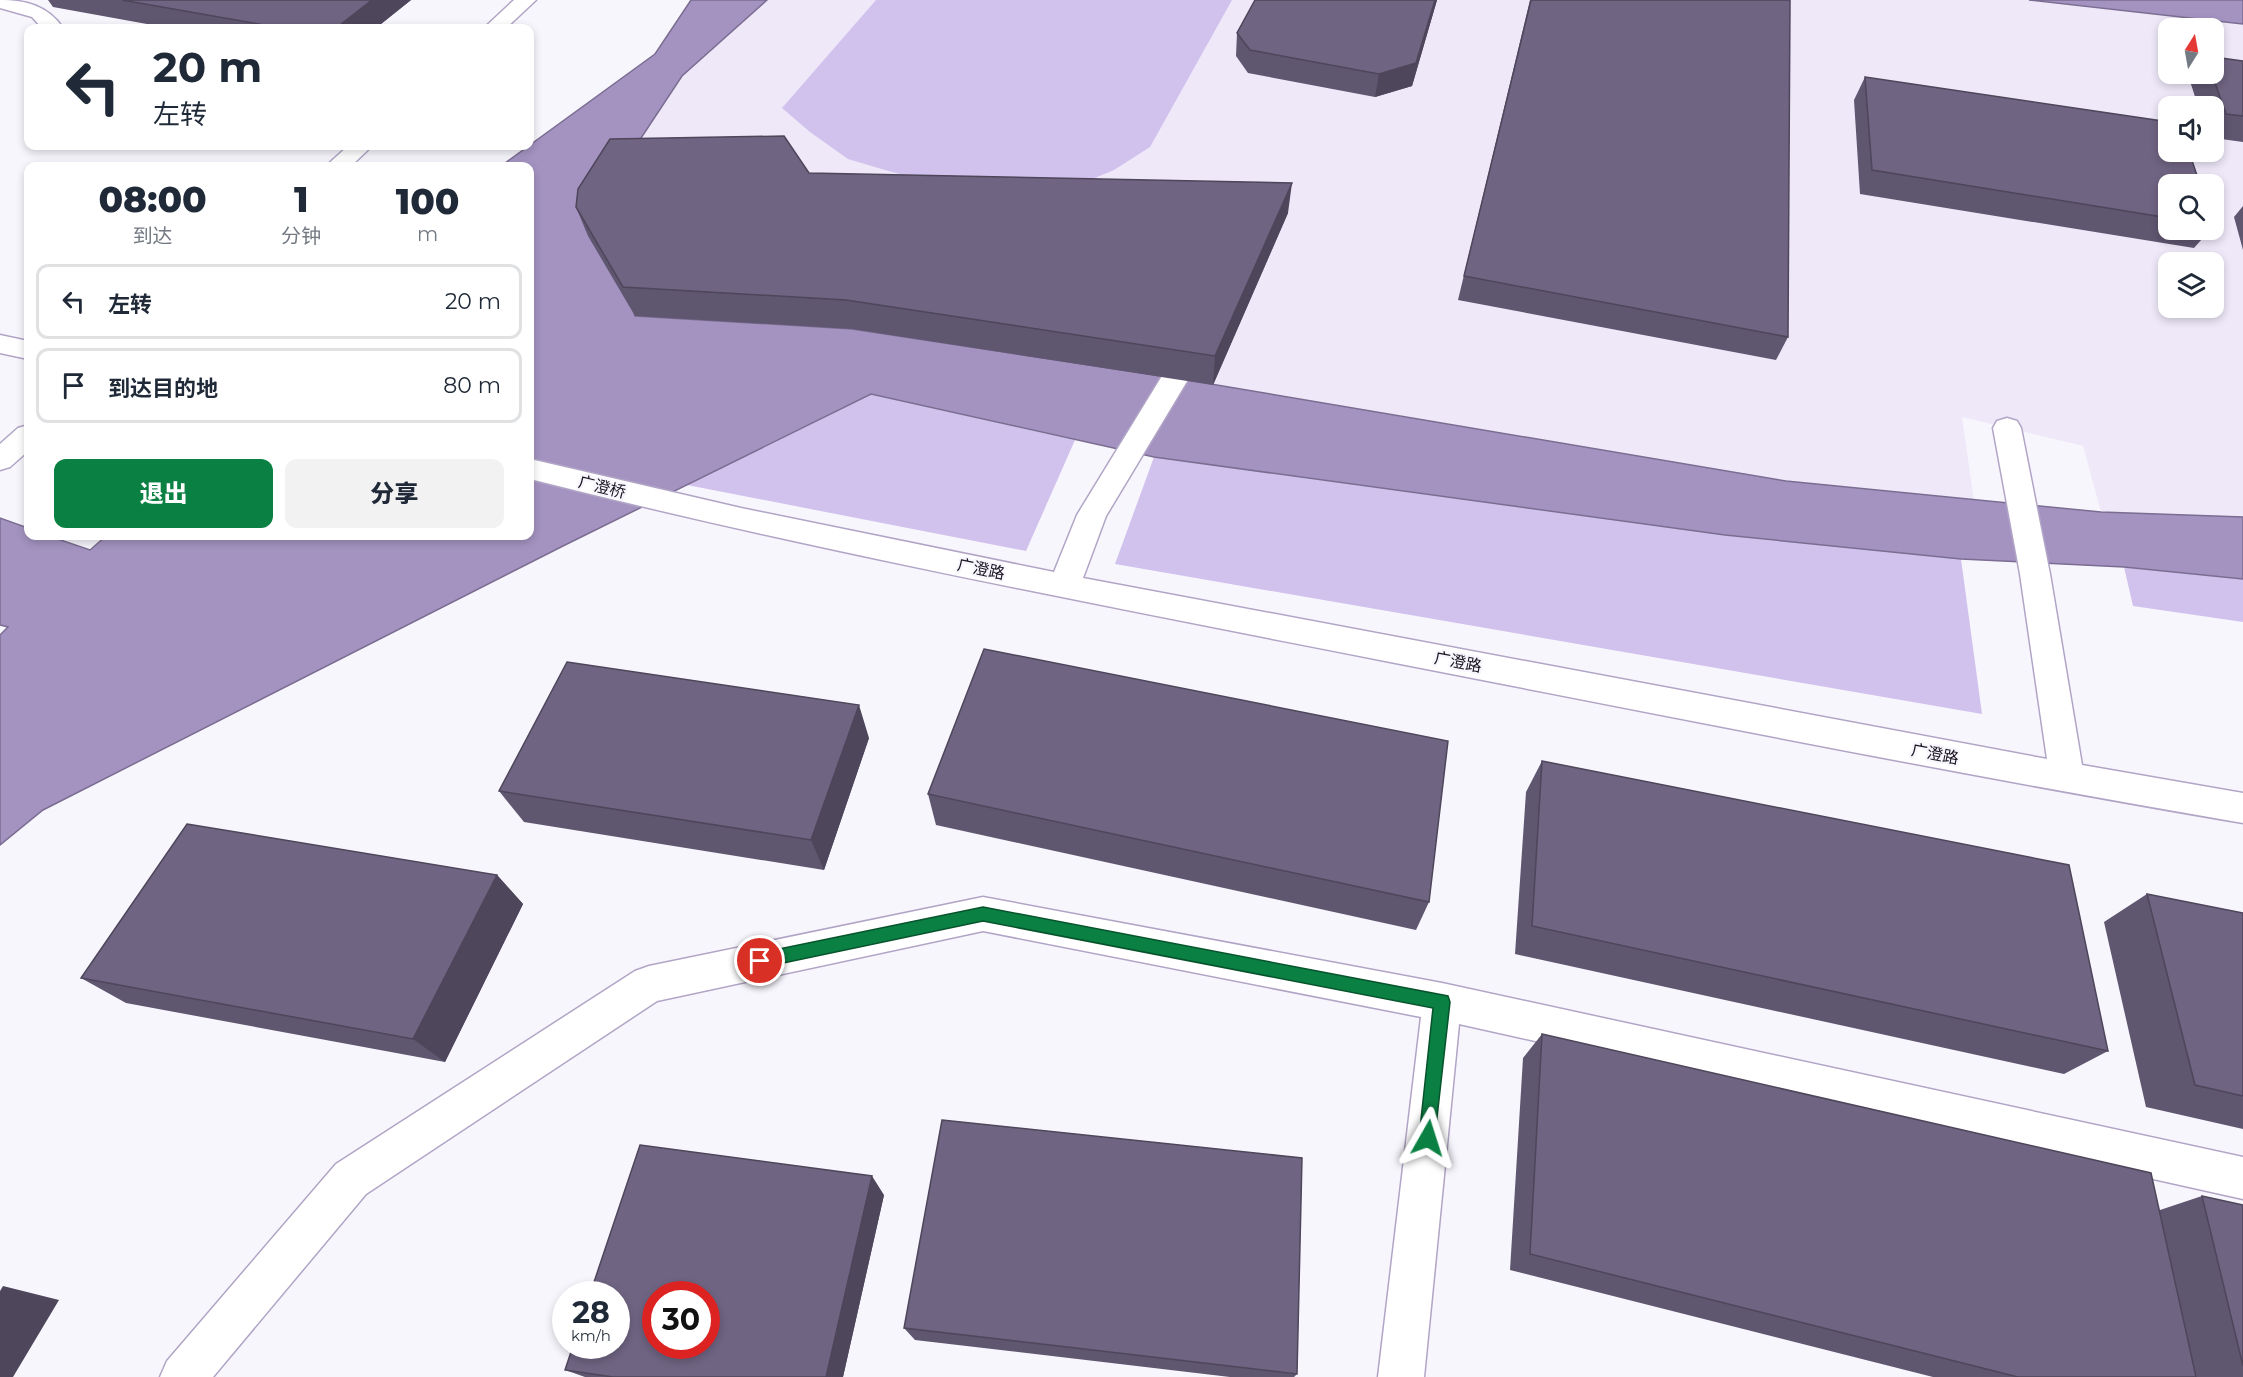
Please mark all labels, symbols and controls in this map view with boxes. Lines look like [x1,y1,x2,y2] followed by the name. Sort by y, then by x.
[2158,18,2224,84] north arrow
[2158,18,2224,318] map controls
[153,41,262,93] text: 20 m
[54,48,132,126] icon: left
[2158,96,2224,162] button: sound
[153,98,207,131] text: 左转
[2158,174,2224,240] button: search
[98,177,207,221] text: 08:00
[294,177,308,221] text: 1
[396,179,460,223] text: 100
[417,222,438,246] text: m
[133,224,173,248] text: 到达
[281,224,321,248] text: 分钟
[2158,252,2224,318] button: layers
[57,285,90,318] icon: left
[445,288,501,315] text: 20 m
[108,291,152,318] text: 左转
[57,369,90,402] icon: arrive
[443,372,501,399] text: 80 m
[108,375,218,402] text: 到达目的地
[54,459,273,528] button: 退出
[285,459,504,528] button: 分享
[576,472,628,502] street label: 广澄桥
[956,555,1006,583] street label: 广澄路
[1433,648,1483,676] street label: 广澄路
[1910,740,1960,768] street label: 广澄路
[734,935,785,986] pin
[743,944,776,977] icon: arrive
[1396,1106,1460,1170] position arrow
[642,1281,720,1359] speed limit sign: 30
[572,1294,610,1331] text: 28
[571,1326,611,1345] text: km/h

